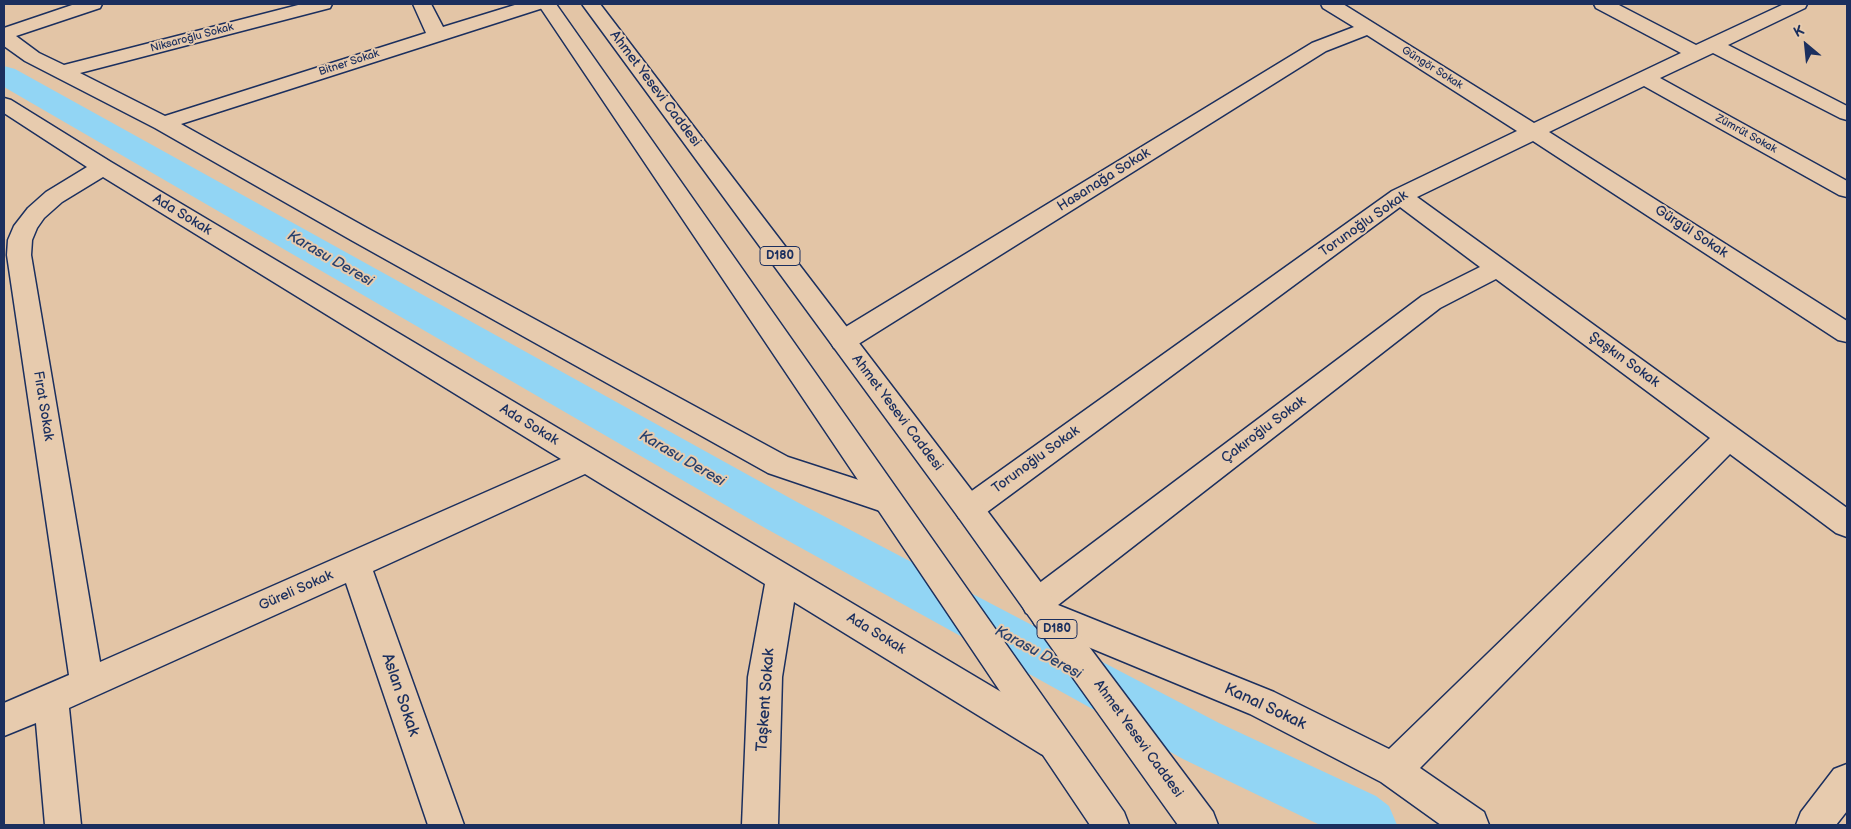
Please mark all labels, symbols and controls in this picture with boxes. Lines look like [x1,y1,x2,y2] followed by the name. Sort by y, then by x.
[1781,20,1831,70] north arrow
[149,21,235,55] street label: Niksaroğlu Sokak
[1791,22,1807,41] text: K
[606,28,704,150] street label: Ahmet Yesevi Caddesi
[1399,44,1465,92] street label: Güngör Sokak
[317,47,381,79] street label: Bitner Sokak
[1713,112,1779,156] street label: Zümrüt Sokak
[1054,145,1154,215] street label: Hasanağa Sokak
[1317,187,1411,261] street label: Torunoğlu Sokak
[149,191,215,239] street label: Ada Sokak
[1651,202,1731,262] street label: Gürgül Sokak
[284,227,376,291] water label: Karasu Deresi
[760,247,800,266] road number: D180
[1585,329,1663,391] street label: Şaşkın Sokak
[848,352,946,474] street label: Ahmet Yesevi Caddesi
[29,370,57,442] street label: Fırat Sokak
[1218,393,1310,467] street label: Çakıroğlu Sokak
[496,401,562,449] street label: Ada Sokak
[989,423,1083,497] street label: Torunoğlu Sokak
[636,427,728,491] water label: Karasu Deresi
[256,567,336,615] street label: Güreli Sokak
[843,610,909,658] street label: Ada Sokak
[1037,620,1077,638] road number: D180
[991,623,1085,683] water label: Karasu Deresi
[753,648,779,752] street label: Taşkent Sokak
[377,651,423,739] street label: Aslan Sokak
[1090,677,1186,801] street label: Ahmet Yesevi Caddesi
[1221,680,1309,734] street label: Kanal Sokak

